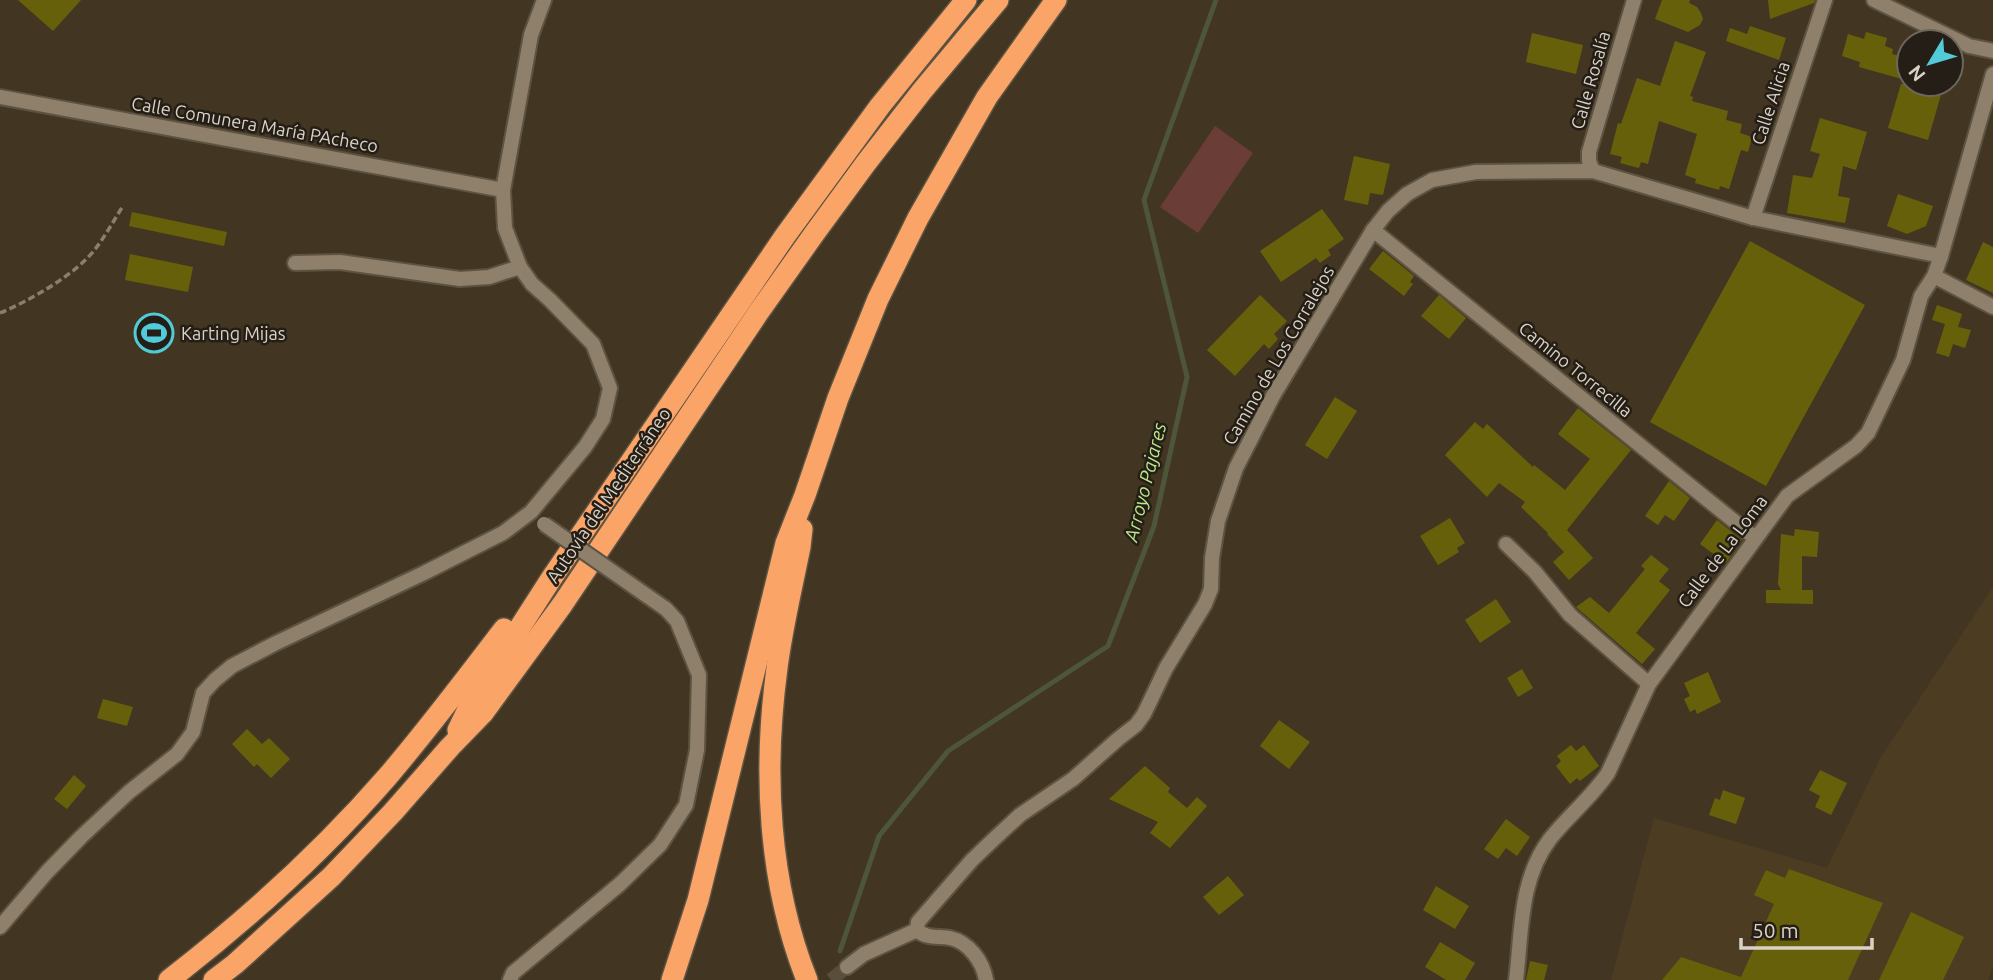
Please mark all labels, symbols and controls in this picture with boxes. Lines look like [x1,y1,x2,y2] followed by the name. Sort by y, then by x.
[1895,28,1965,98] north arrow
[1566,29,1614,131] street label: Calle Rosalía
[1747,59,1793,147] street label: Calle Alicia
[1904,61,1930,86] text: N
[130,92,380,156] street label: Calle Comunera María PAcheco
[1219,262,1338,448] street label: Camino de Los Corralejos
[133,312,175,354] sports icon: Karting Mijas
[1515,317,1637,421] street label: Camino Torrecilla
[181,323,286,343] place label: Karting Mijas
[542,404,674,586] street label: Autovía del Mediterráneo
[1119,420,1170,545] water label: Arroyo Pajares
[1673,491,1771,611] street label: Calle de La Loma
[1741,906,1872,950] scale bar
[1752,918,1799,942] text: 50 m

